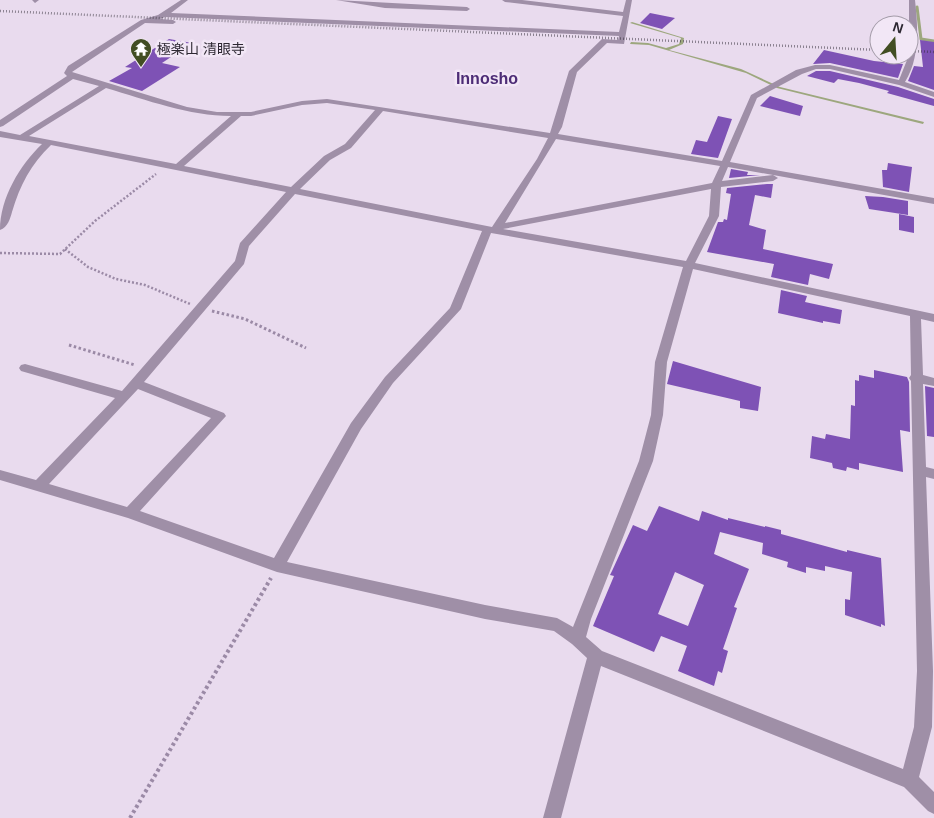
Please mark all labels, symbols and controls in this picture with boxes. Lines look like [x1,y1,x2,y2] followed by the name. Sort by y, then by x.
[869,15,919,65] north arrow
[891,18,905,37] text: N
[129,37,153,68] temple icon: 極楽山 清眼寺
[157,41,245,57] place label: 極楽山 清眼寺
[456,70,518,87] district label: Innosho

